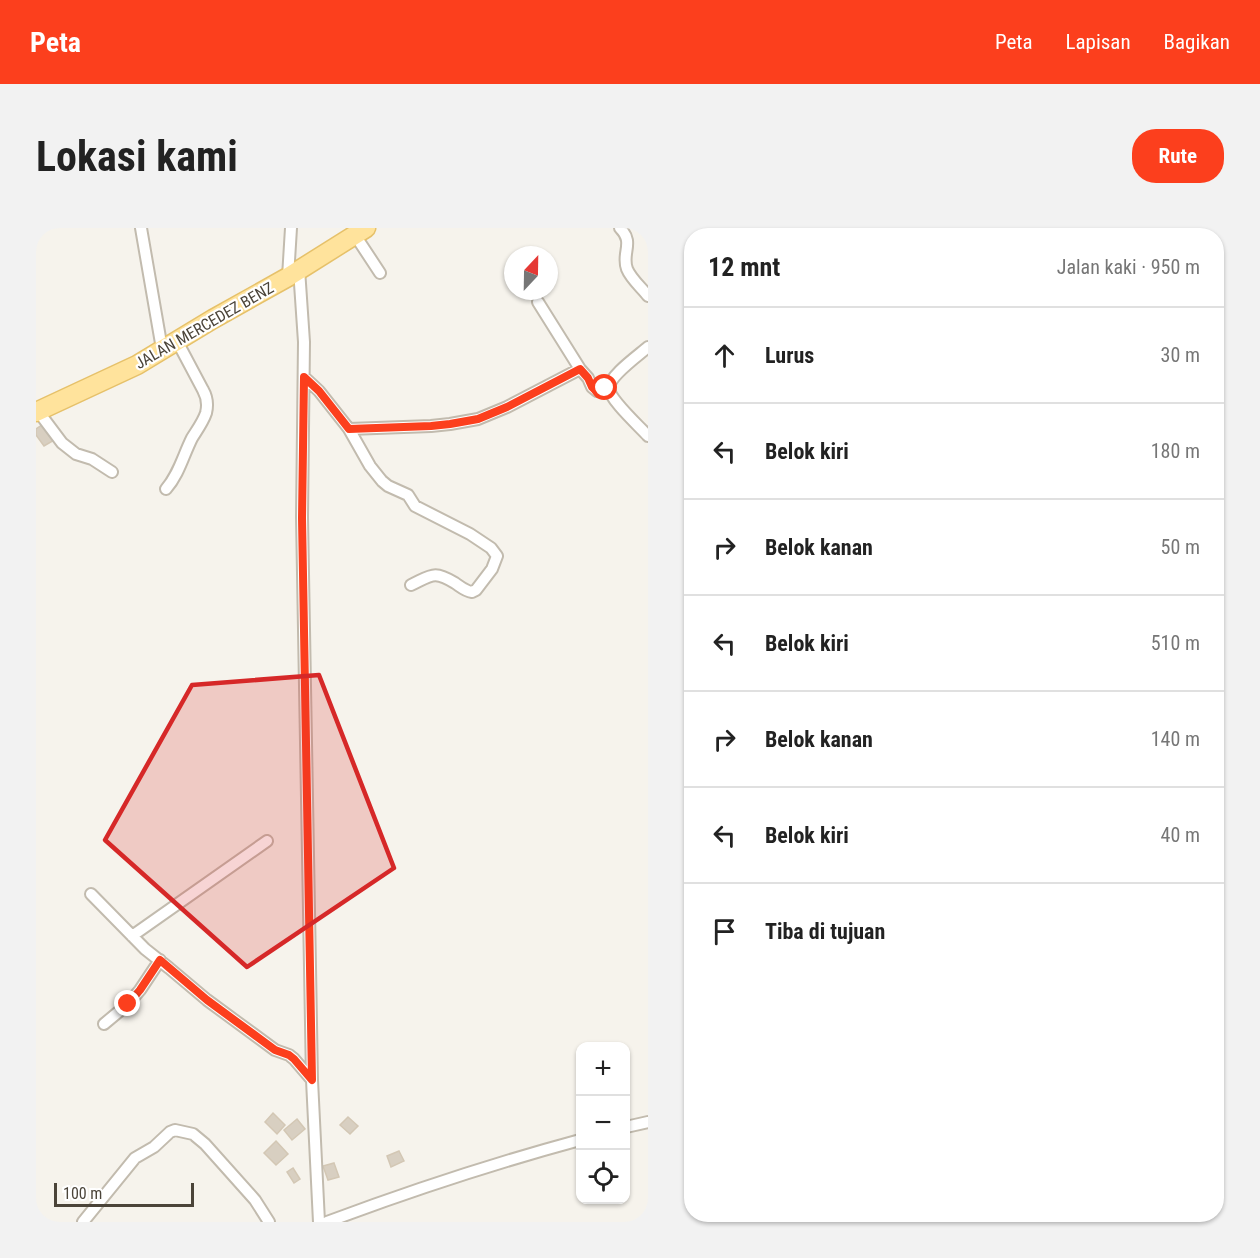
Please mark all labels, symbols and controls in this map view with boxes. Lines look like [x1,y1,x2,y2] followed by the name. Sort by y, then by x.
[30,26,81,59] text: Peta
[995,30,1033,54] text: Peta
[1066,30,1131,54] text: Lapisan
[1164,30,1230,54] text: Bagikan
[1132,129,1224,183] button: Rute
[36,132,238,181] text: Lokasi kami
[504,246,558,300] north arrow
[708,252,780,282] text: 12 mnt
[1057,255,1200,279] text: Jalan kaki · 950 m
[132,278,277,373] street label: JALAN MERCEDEZ BENZ
[708,339,741,372] icon: ahead
[765,343,814,368] text: Lurus
[1161,343,1200,367] text: 30 m
[591,374,617,400] route start
[708,435,741,468] icon: left
[765,439,849,464] text: Belok kiri
[1151,439,1200,463] text: 180 m
[708,531,741,564] icon: right
[765,535,873,560] text: Belok kanan
[1161,535,1200,559] text: 50 m
[708,627,741,660] icon: left
[765,631,849,656] text: Belok kiri
[1151,631,1200,655] text: 510 m
[708,723,741,756] icon: right
[765,727,873,752] text: Belok kanan
[1151,727,1200,751] text: 140 m
[708,819,741,852] icon: left
[765,823,849,848] text: Belok kiri
[1161,823,1200,847] text: 40 m
[708,915,741,948] icon: arrive
[765,919,885,944] text: Tiba di tujuan
[114,990,140,1016] route end
[576,1042,630,1204] map controls
[576,1042,630,1096] button: +
[576,1096,630,1150] button: −
[576,1150,630,1204] button: locate
[54,1180,194,1208] scale bar
[63,1184,102,1203] text: 100 m

